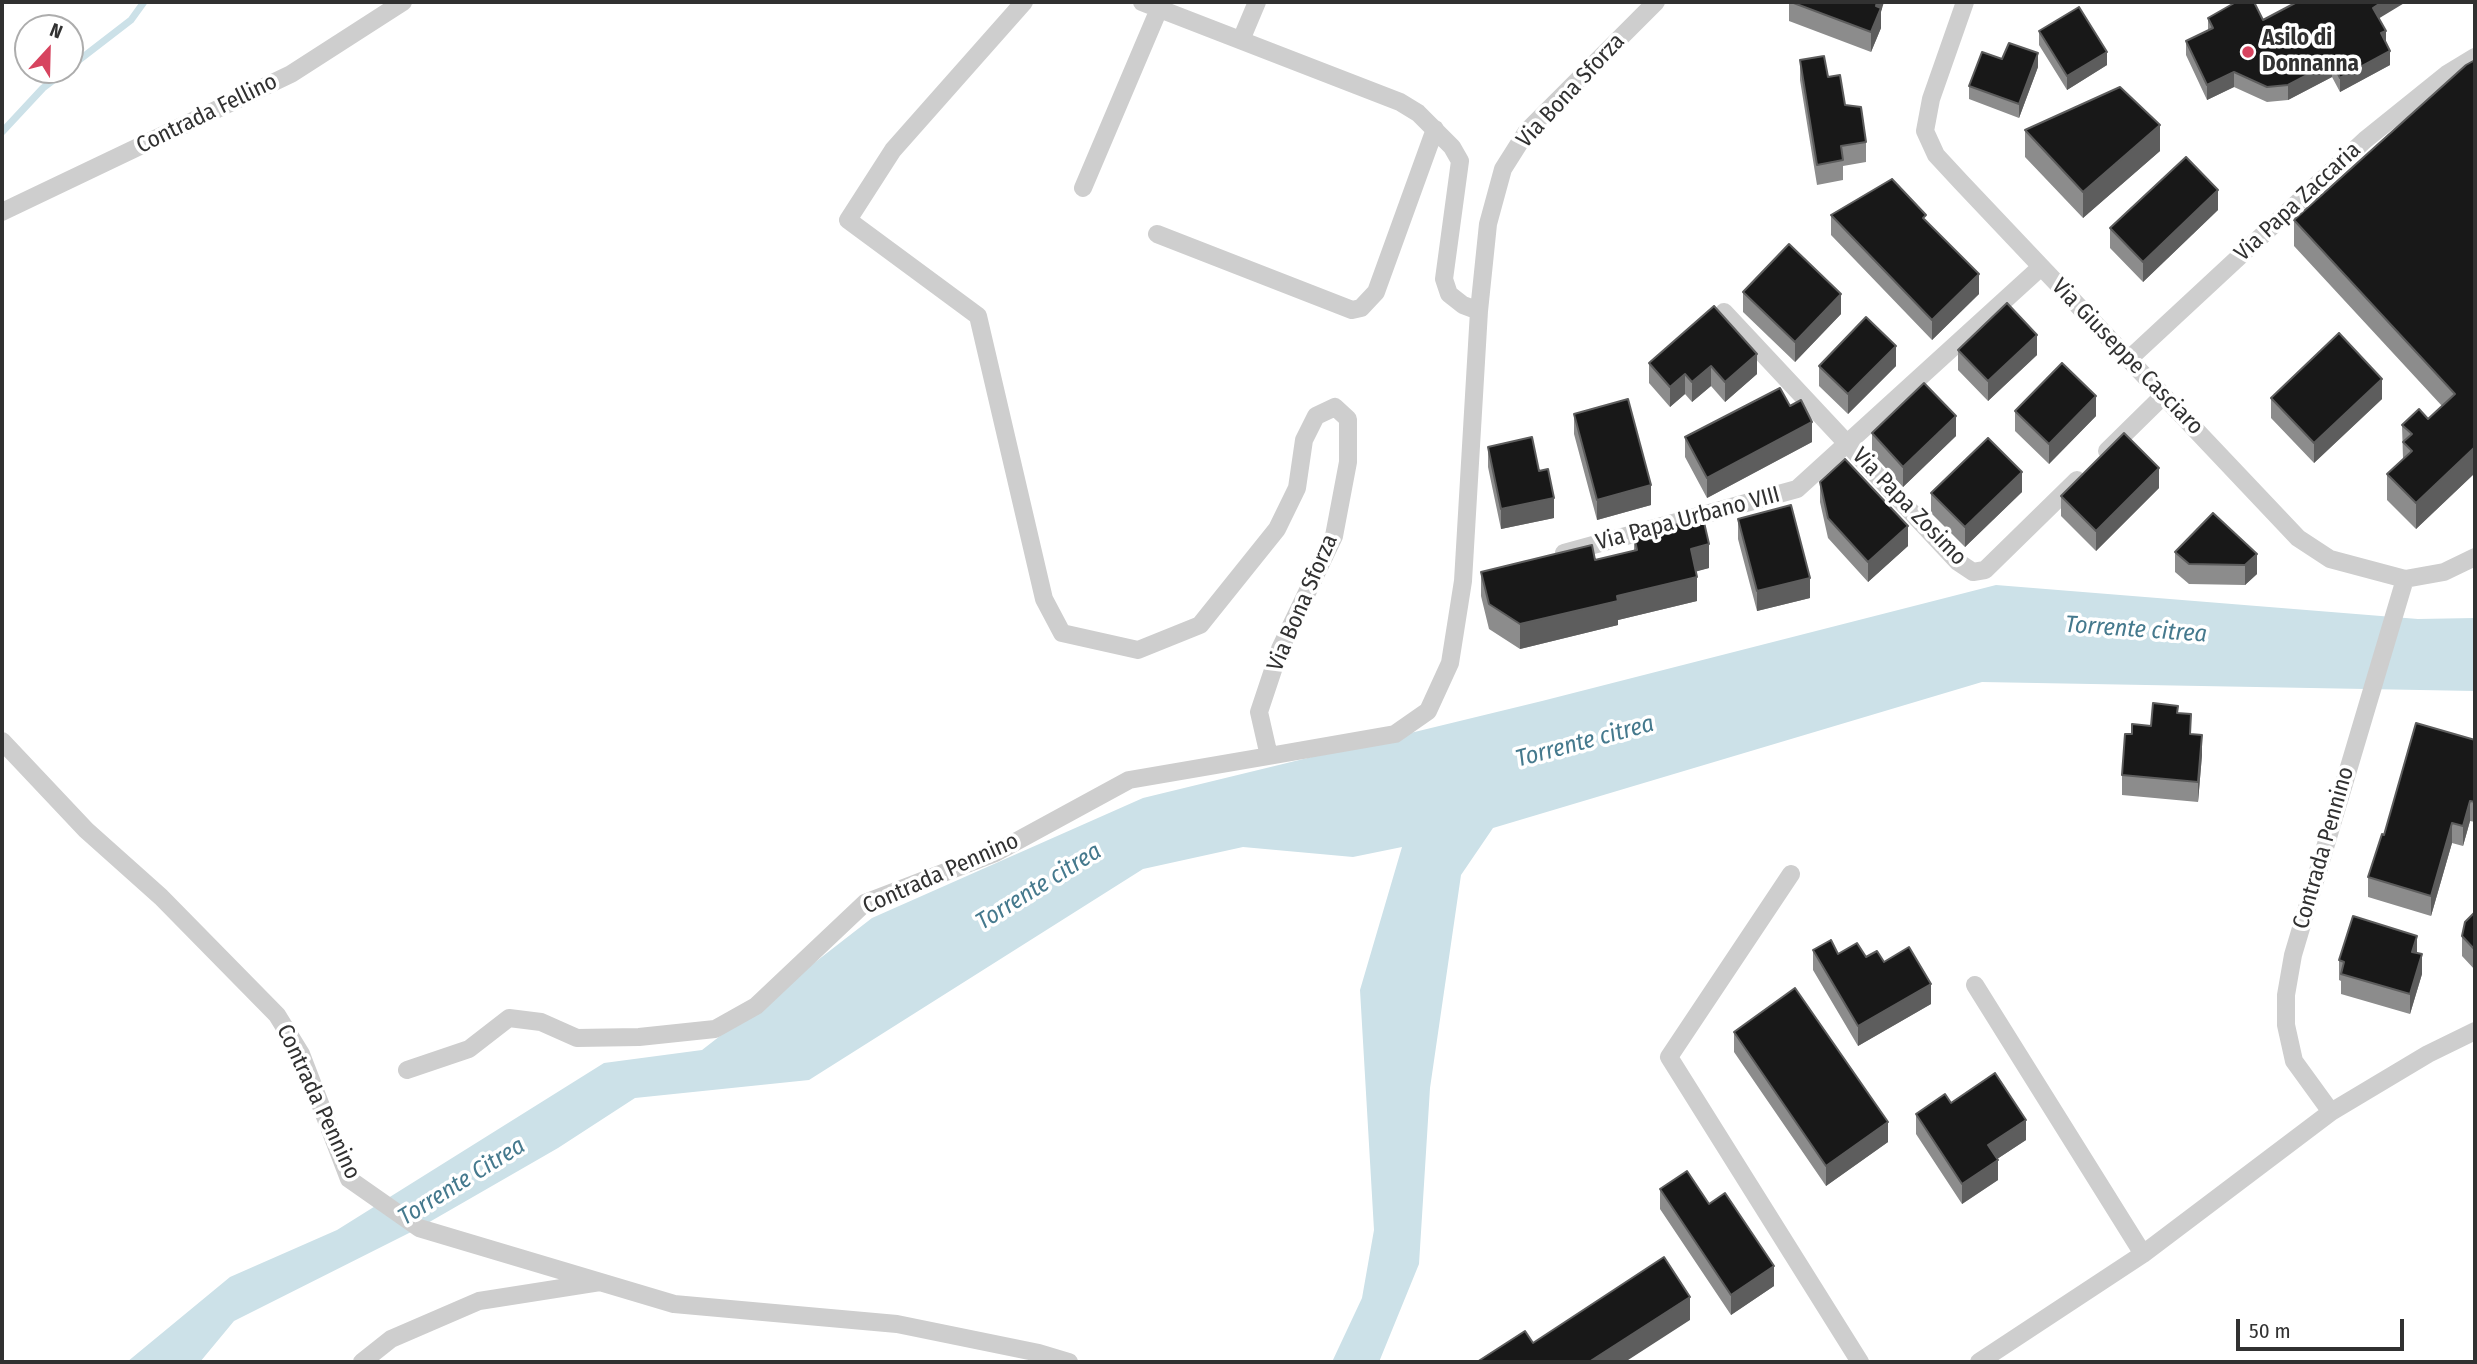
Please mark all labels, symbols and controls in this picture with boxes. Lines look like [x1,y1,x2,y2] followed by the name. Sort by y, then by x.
[14,14,84,84] north arrow
[47,18,66,44] text: N
[2262,25,2359,79] place label: Asilo di Donnanna
[1511,28,1631,154] street label: Via Bona Sforza
[2240,44,2256,60] marker: Asilo di Donnanna
[132,68,282,160] street label: Contrada Fellino
[2229,137,2367,267] street label: Via Papa Zaccaria
[2045,273,2209,441] street label: Via Giuseppe Casciaro
[1846,442,1972,572] street label: Via Papa Zosimo
[1593,481,1783,557] street label: Via Papa Urbano VIII
[1262,531,1344,675] street label: Via Bona Sforza
[2064,611,2208,649] water label: Torrente citrea
[1513,710,1657,774] water label: Torrente citrea
[2288,764,2360,932] street label: Contrada Pennino
[859,827,1023,921] street label: Contrada Pennino
[971,837,1107,937] water label: Torrente citrea
[270,1020,366,1184] street label: Contrada Pennino
[393,1132,531,1232] water label: Torrente Citrea
[2239,1304,2407,1348] scale bar
[2249,1318,2291,1344] text: 50 m

